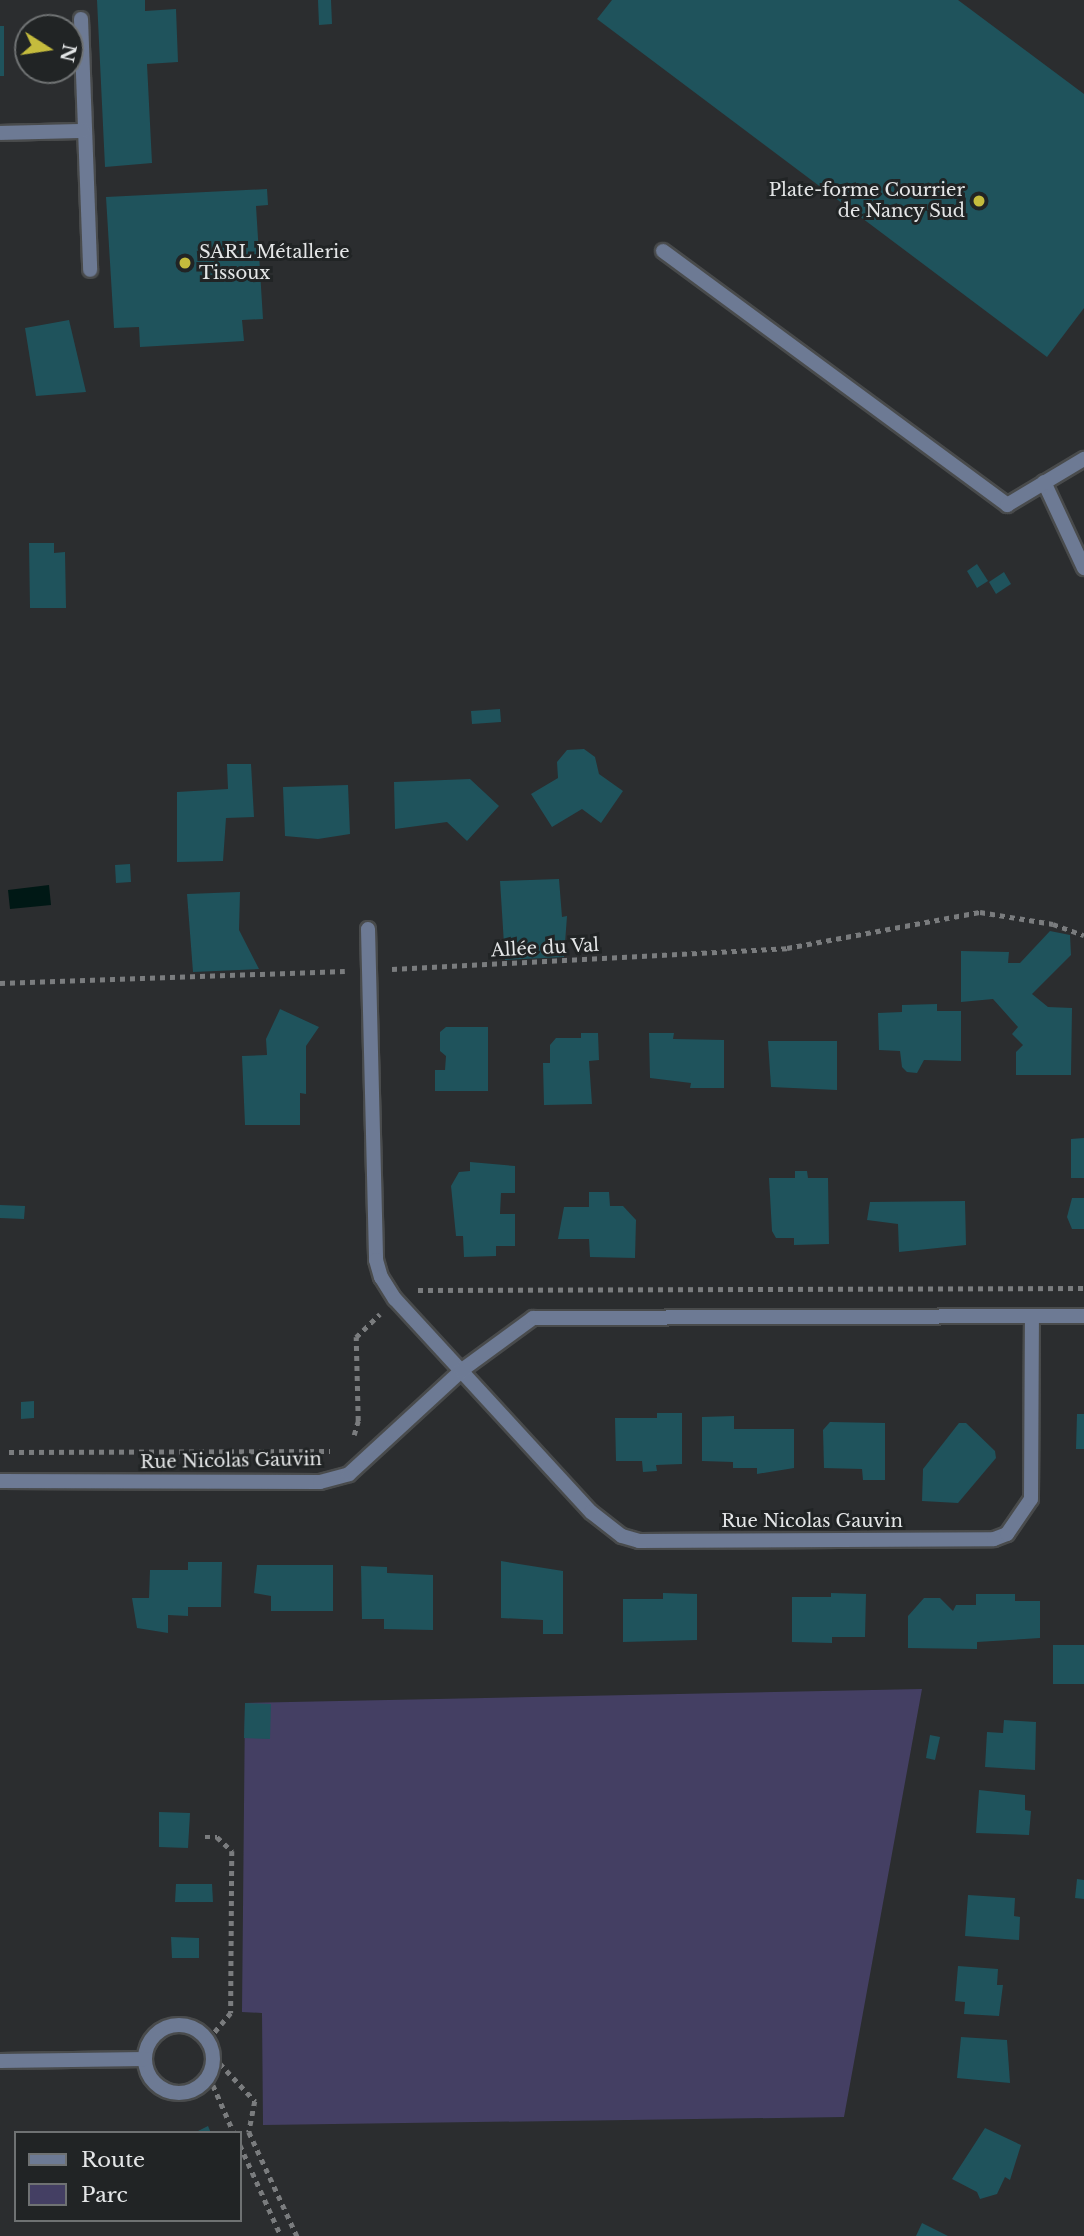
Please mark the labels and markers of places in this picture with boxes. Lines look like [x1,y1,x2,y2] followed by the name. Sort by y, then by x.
[769,180,965,222] place label: Plate-forme Courrier de Nancy Sud
[971,193,987,209] marker: Plate-forme Courrier de Nancy Sud
[199,242,350,284] place label: SARL Métallerie Tissoux
[177,255,193,271] marker: SARL Métallerie Tissoux

